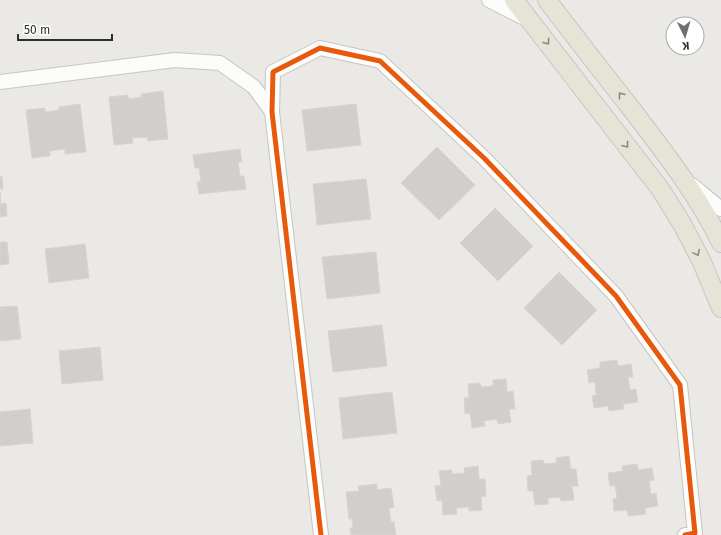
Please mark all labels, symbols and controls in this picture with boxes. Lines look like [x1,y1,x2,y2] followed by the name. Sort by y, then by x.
[18,16,112,42] scale bar
[665,16,705,56] north arrow
[24,23,50,37] text: 50 m
[542,37,549,44] one-way arrow
[681,39,690,52] text: K
[618,93,625,100] one-way arrow
[621,140,628,147] one-way arrow
[692,249,700,256] one-way arrow

